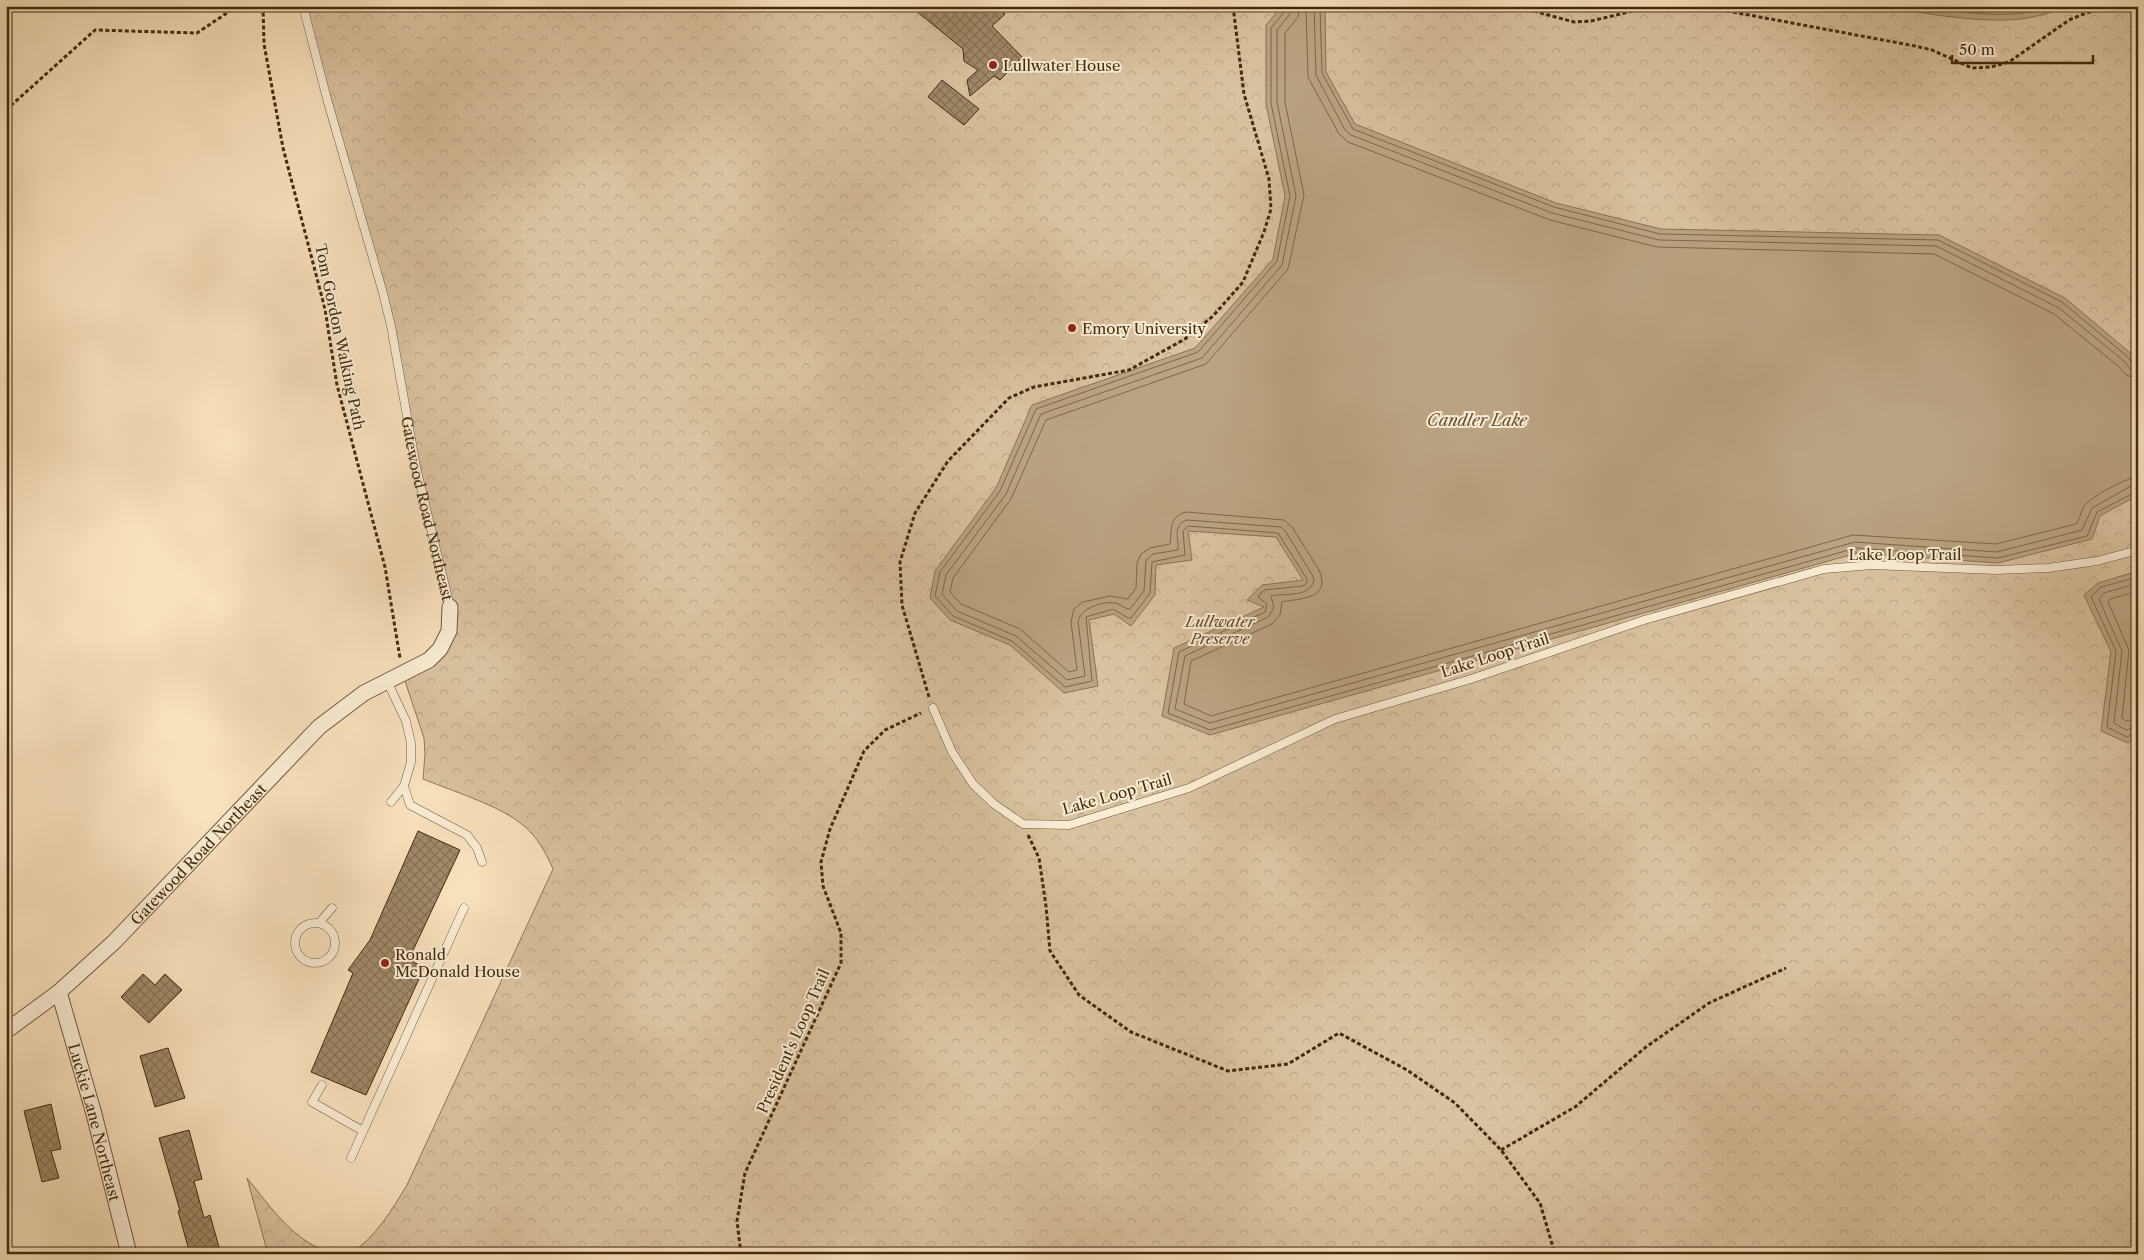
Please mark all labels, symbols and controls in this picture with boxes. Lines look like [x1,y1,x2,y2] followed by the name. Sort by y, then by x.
[1952,32,2093,64] scale bar
[1959,40,1995,59] text: 50 m
[1003,56,1120,75] place label: Lullwater House
[987,59,999,71] marker: Lullwater House
[311,242,369,432] street label: Tom Gordon Walking Path
[1082,319,1206,338] place label: Emory University
[1066,322,1078,334] marker: Emory University
[1427,410,1528,430] water label: Candler Lake
[398,415,458,603] street label: Gatewood Road Northeast
[1849,545,1962,564] street label: Lake Loop Trail
[1184,612,1256,648] park label: Lullwater Preserve
[1438,628,1552,681] street label: Lake Loop Trail
[1060,769,1174,819] street label: Lake Loop Trail
[126,779,271,929] street label: Gatewood Road Northeast
[395,945,520,981] place label: Ronald McDonald House
[379,957,391,969] marker: Ronald McDonald House
[753,965,834,1116] street label: President's Loop Trail
[65,1041,125,1204] street label: Luckie Lane Northeast

